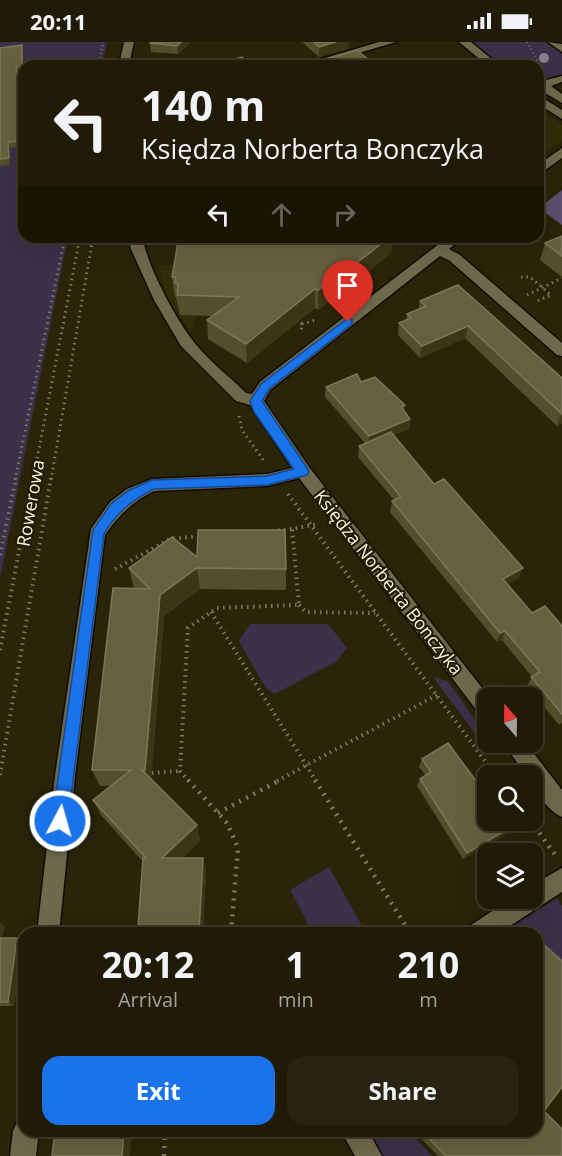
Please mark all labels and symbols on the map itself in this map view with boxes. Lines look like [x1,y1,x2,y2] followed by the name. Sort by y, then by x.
[322,260,373,322] pin
[11,458,49,548] street label: Rowerowa
[309,484,469,680] street label: Księdza Norberta Bonczyka
[477,687,543,753] north arrow
[28,789,92,853] position arrow

